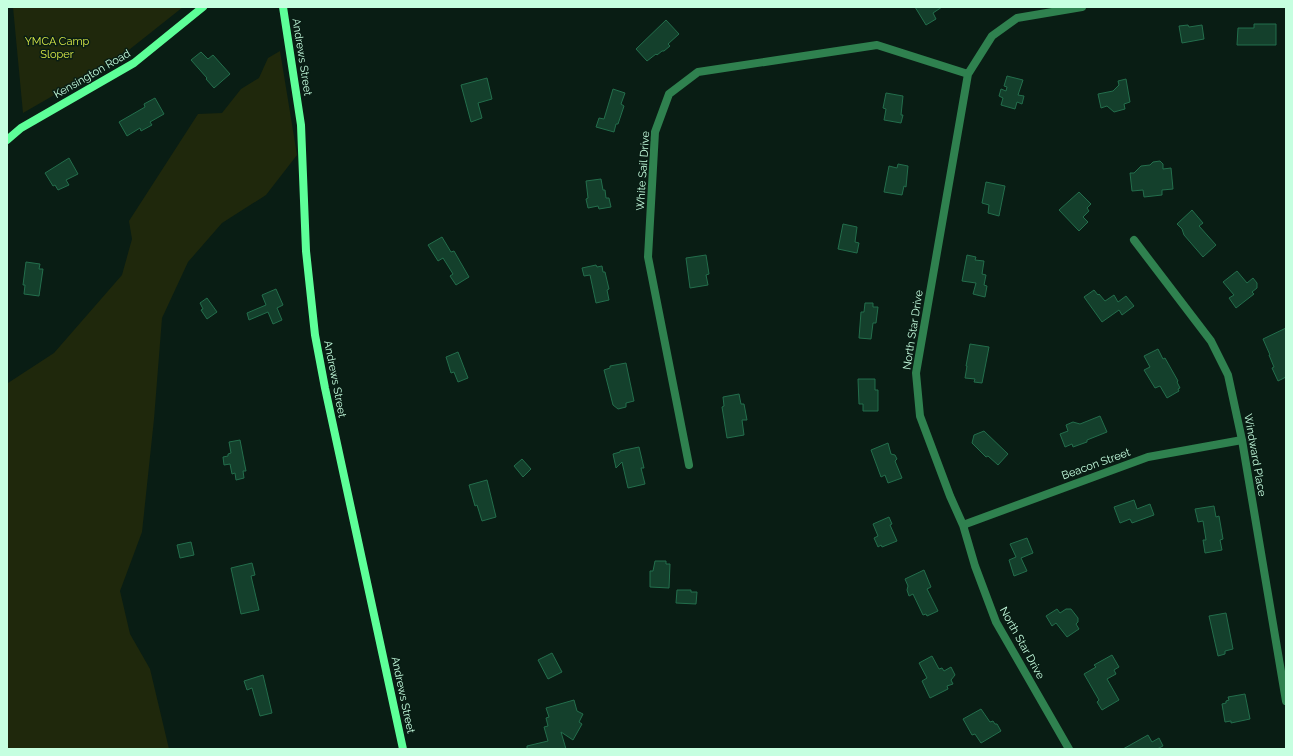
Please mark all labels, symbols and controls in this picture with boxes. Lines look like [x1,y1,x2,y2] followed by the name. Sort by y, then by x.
[289,17,315,97] street label: Andrews Street
[25,35,89,61] park label: YMCA Camp Sloper
[51,47,133,101] street label: Kensington Road
[634,130,652,211] street label: White Sail Drive
[900,289,926,371] street label: North Star Drive
[321,339,349,419] street label: Andrews Street
[1241,413,1269,498] street label: Windward Place
[1060,445,1132,482] street label: Beacon Street
[997,605,1047,682] street label: North Star Drive
[389,655,418,735] street label: Andrews Street

